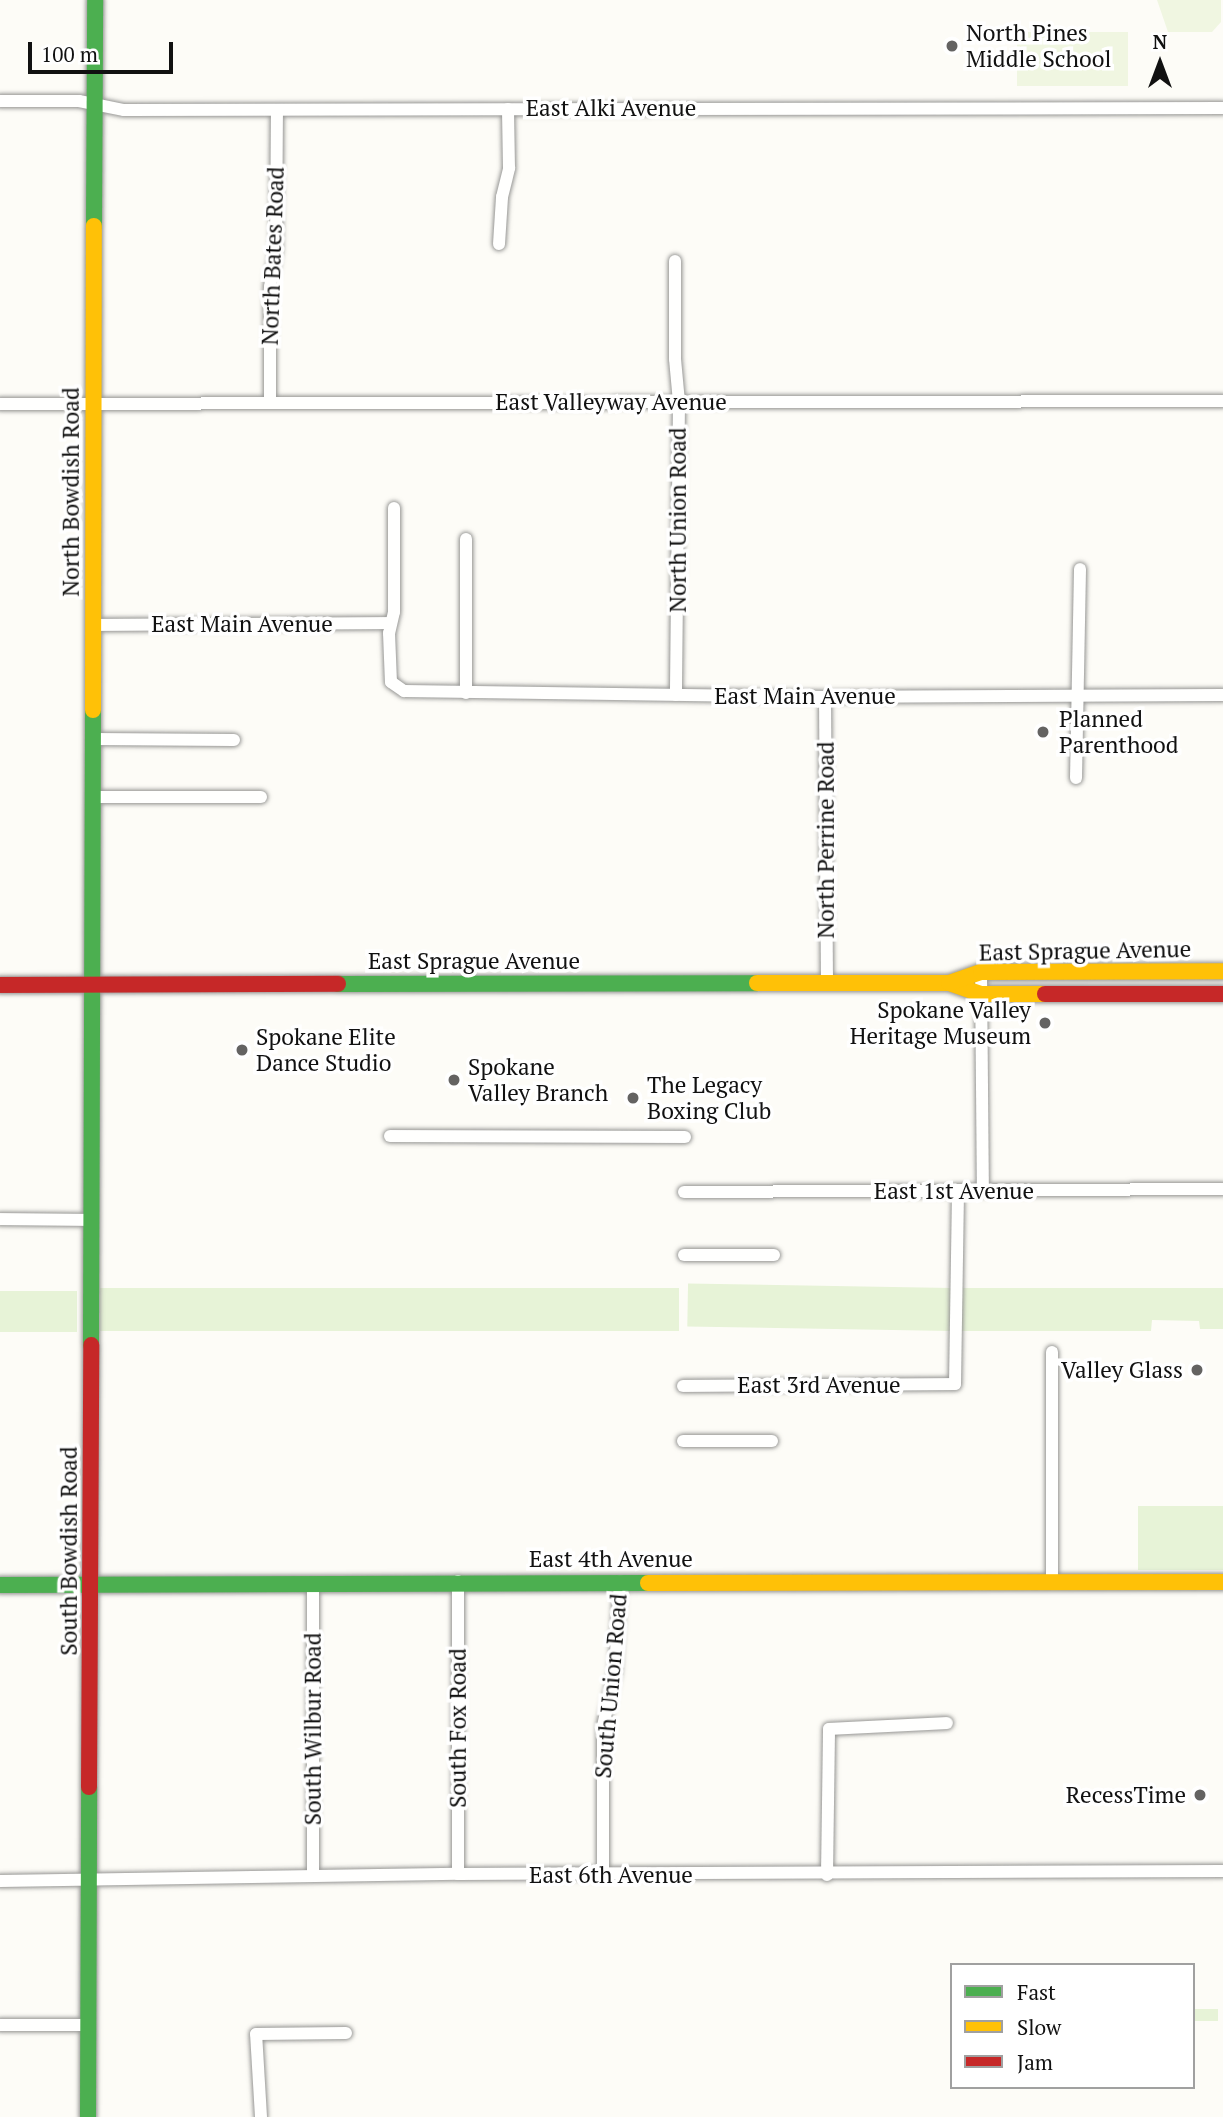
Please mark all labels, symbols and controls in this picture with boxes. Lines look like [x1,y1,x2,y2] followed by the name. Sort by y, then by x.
[966,19,1111,73] place label: North Pines Middle School
[32,28,177,72] scale bar
[1125,28,1195,98] north arrow
[1153,29,1167,54] text: N
[944,38,960,54] marker: North Pines Middle School
[41,40,98,68] text: 100 m
[525,94,697,122] street label: East Alki Avenue
[256,166,290,346] street label: North Bates Road
[57,387,85,597] street label: North Bowdish Road
[495,388,727,416] street label: East Valleyway Avenue
[664,427,692,613] street label: North Union Road
[151,610,333,638] street label: East Main Avenue
[714,682,896,710] street label: East Main Avenue
[1059,705,1179,759] place label: Planned Parenthood
[1033,722,1053,742] marker: Planned Parenthood
[812,741,840,939] street label: North Perrine Road
[978,935,1192,967] street label: East Sprague Avenue
[368,947,580,975] street label: East Sprague Avenue
[850,996,1031,1050] place label: Spokane Valley Heritage Museum
[1037,1015,1053,1031] marker: Spokane Valley Heritage Museum
[256,1023,396,1077] place label: Spokane Elite Dance Studio
[234,1042,250,1058] marker: Spokane Elite Dance Studio
[468,1053,608,1107] place label: Spokane Valley Branch
[647,1071,771,1125] place label: The Legacy Boxing Club
[446,1072,462,1088] marker: Spokane Valley Branch
[625,1090,641,1106] marker: The Legacy Boxing Club
[874,1177,1034,1205] street label: East 1st Avenue
[1061,1356,1183,1384] place label: Valley Glass
[1189,1362,1205,1378] marker: Valley Glass
[737,1371,901,1399] street label: East 3rd Avenue
[55,1446,83,1656] street label: South Bowdish Road
[529,1545,693,1573] street label: East 4th Avenue
[589,1593,633,1779] street label: South Union Road
[299,1633,327,1825] street label: South Wilbur Road
[444,1648,472,1808] street label: South Fox Road
[1066,1781,1186,1809] place label: RecessTime
[1192,1787,1208,1803] marker: RecessTime
[529,1861,693,1889] street label: East 6th Avenue
[950,1963,1195,2089] legend
[1017,1978,1056,2006] text: Fast
[1017,2013,1061,2041] text: Slow
[1017,2048,1053,2076] text: Jam

